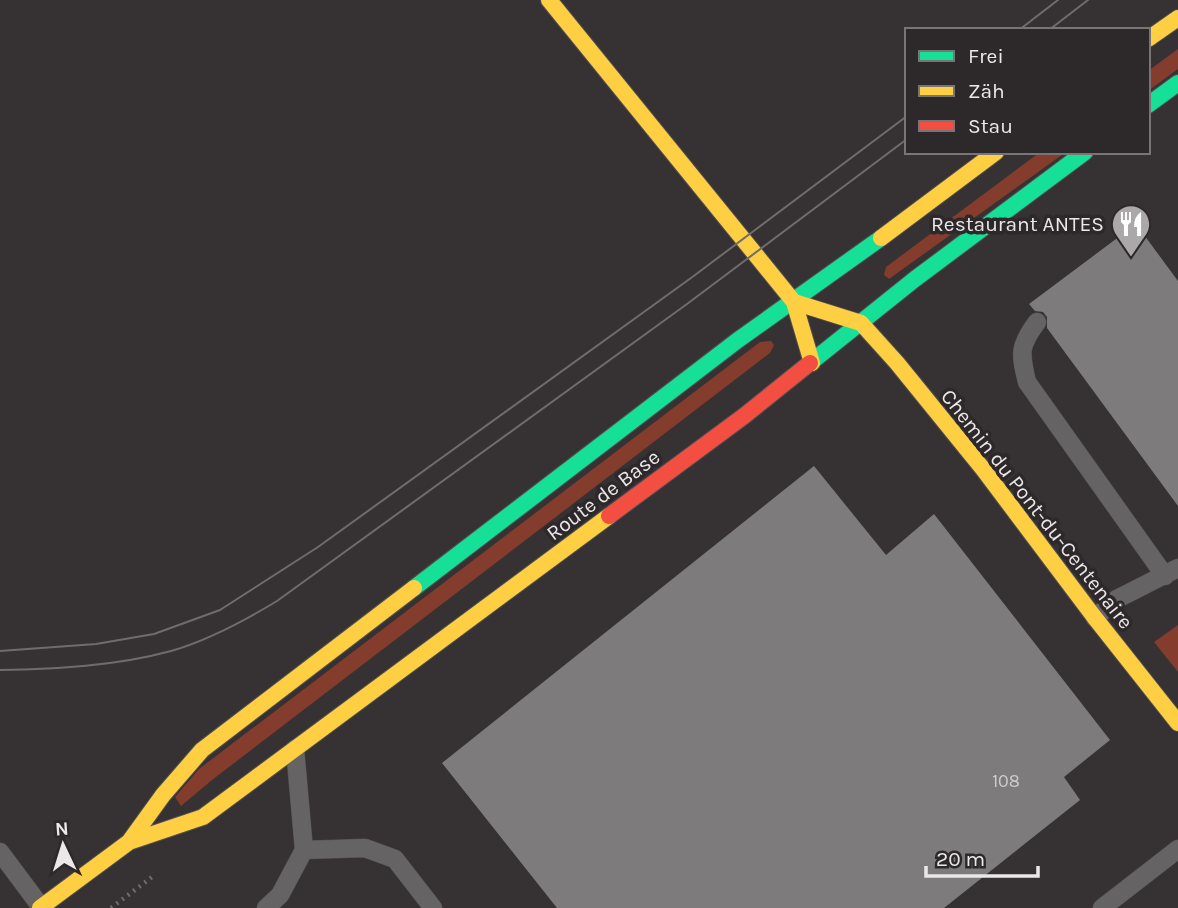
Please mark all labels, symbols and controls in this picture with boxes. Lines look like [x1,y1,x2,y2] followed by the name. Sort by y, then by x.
[905,28,1150,154] legend
[968,44,1004,68] text: Frei
[968,79,1005,103] text: Zäh
[968,114,1013,138] text: Stau
[1110,203,1152,258] restaurant icon: Restaurant ANTES
[931,212,1104,236] place label: Restaurant ANTES
[936,384,1138,634] street label: Chemin du Pont-du-Centenaire
[542,445,664,545] street label: Route de Base
[992,770,1020,792] house number: 108
[28,810,98,880] north arrow
[54,818,69,840] text: N
[926,834,1038,878] scale bar
[936,847,985,871] text: 20 m

